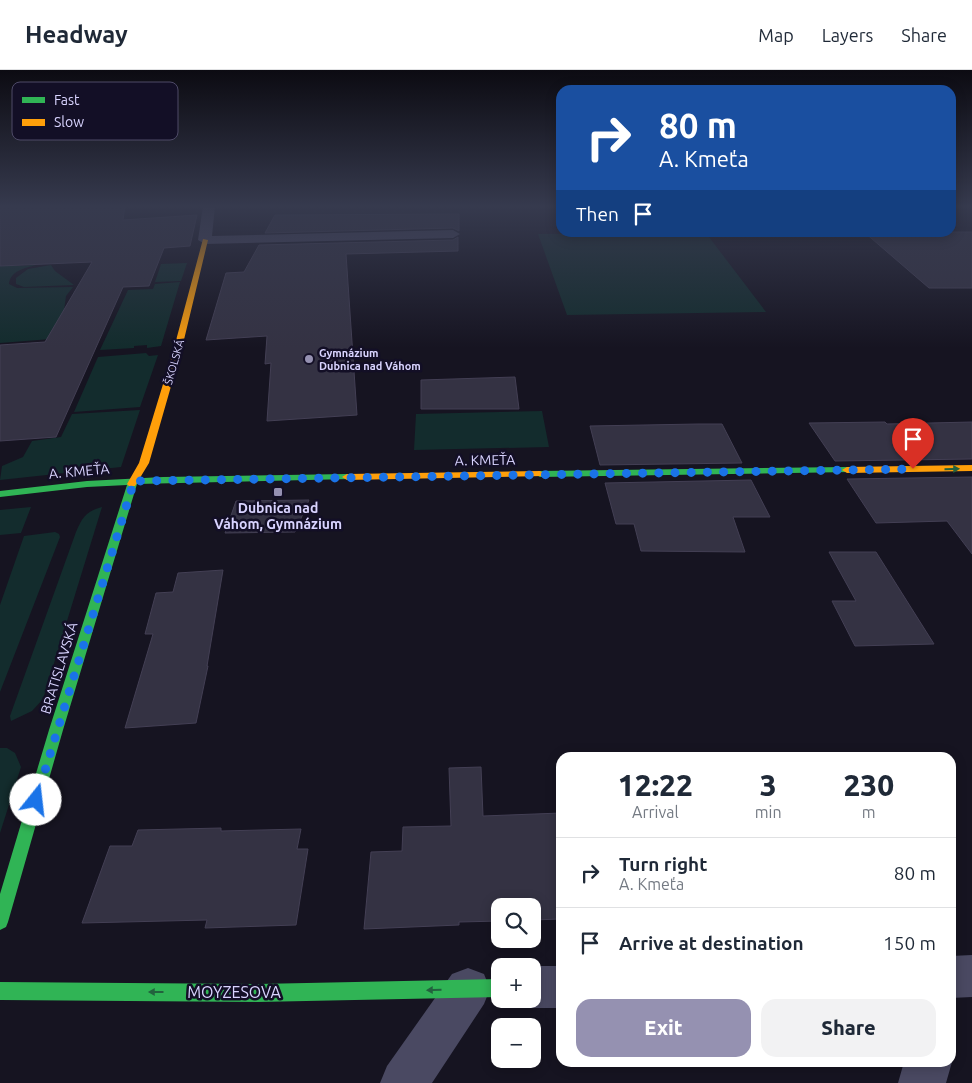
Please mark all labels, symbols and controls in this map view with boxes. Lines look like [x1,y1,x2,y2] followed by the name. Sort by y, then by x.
[25,21,128,48] text: Headway
[758,25,794,45] text: Map
[822,25,873,45] text: Layers
[901,25,947,45] text: Share
[12,82,178,140] legend
[54,92,80,108] text: Fast
[576,105,641,170] icon: right
[659,105,737,145] text: 80 m
[54,114,84,130] text: Slow
[659,146,749,171] text: A. Kmeťa
[629,200,657,228] icon: arrive
[576,203,619,225] text: Then
[161,337,186,386] street label: ŠKOLSKÁ
[319,347,421,372] place label: Gymnázium Dubnica nad Váhom
[303,353,315,365] marker: Gymnázium Dubnica nad Váhom
[892,418,934,469] pin
[899,425,927,453] icon: arrive
[454,450,516,469] street label: A. KMEŤA
[48,459,110,482] street label: A. KMEŤA
[944,464,960,472] one-way arrow
[272,486,284,498] marker: Dubnica nad Váhom, Gymnázium
[214,500,342,532] place label: Dubnica nad Váhom, Gymnázium
[36,620,81,716] street label: BRATISLAVSKÁ
[618,768,693,802] text: 12:22
[760,768,777,802] text: 3
[843,768,894,802] text: 230
[9,773,61,825] position arrow
[632,803,679,821] text: Arrival
[755,803,782,821] text: min
[862,803,876,821] text: m
[619,853,707,875] text: Turn right
[576,859,604,887] icon: right
[894,862,936,884] text: 80 m
[619,875,684,893] text: A. Kmeťa
[491,898,541,1068] map controls
[491,898,541,948] button: search
[576,929,604,957] icon: arrive
[619,932,804,954] text: Arrive at destination
[883,932,936,954] text: 150 m
[491,958,541,1008] button: +
[187,983,281,1001] street label: MOYZESOVA
[426,986,442,994] one-way arrow
[148,988,164,996] one-way arrow
[576,999,751,1057] button: Exit
[761,999,936,1057] button: Share
[491,1018,541,1068] button: −

